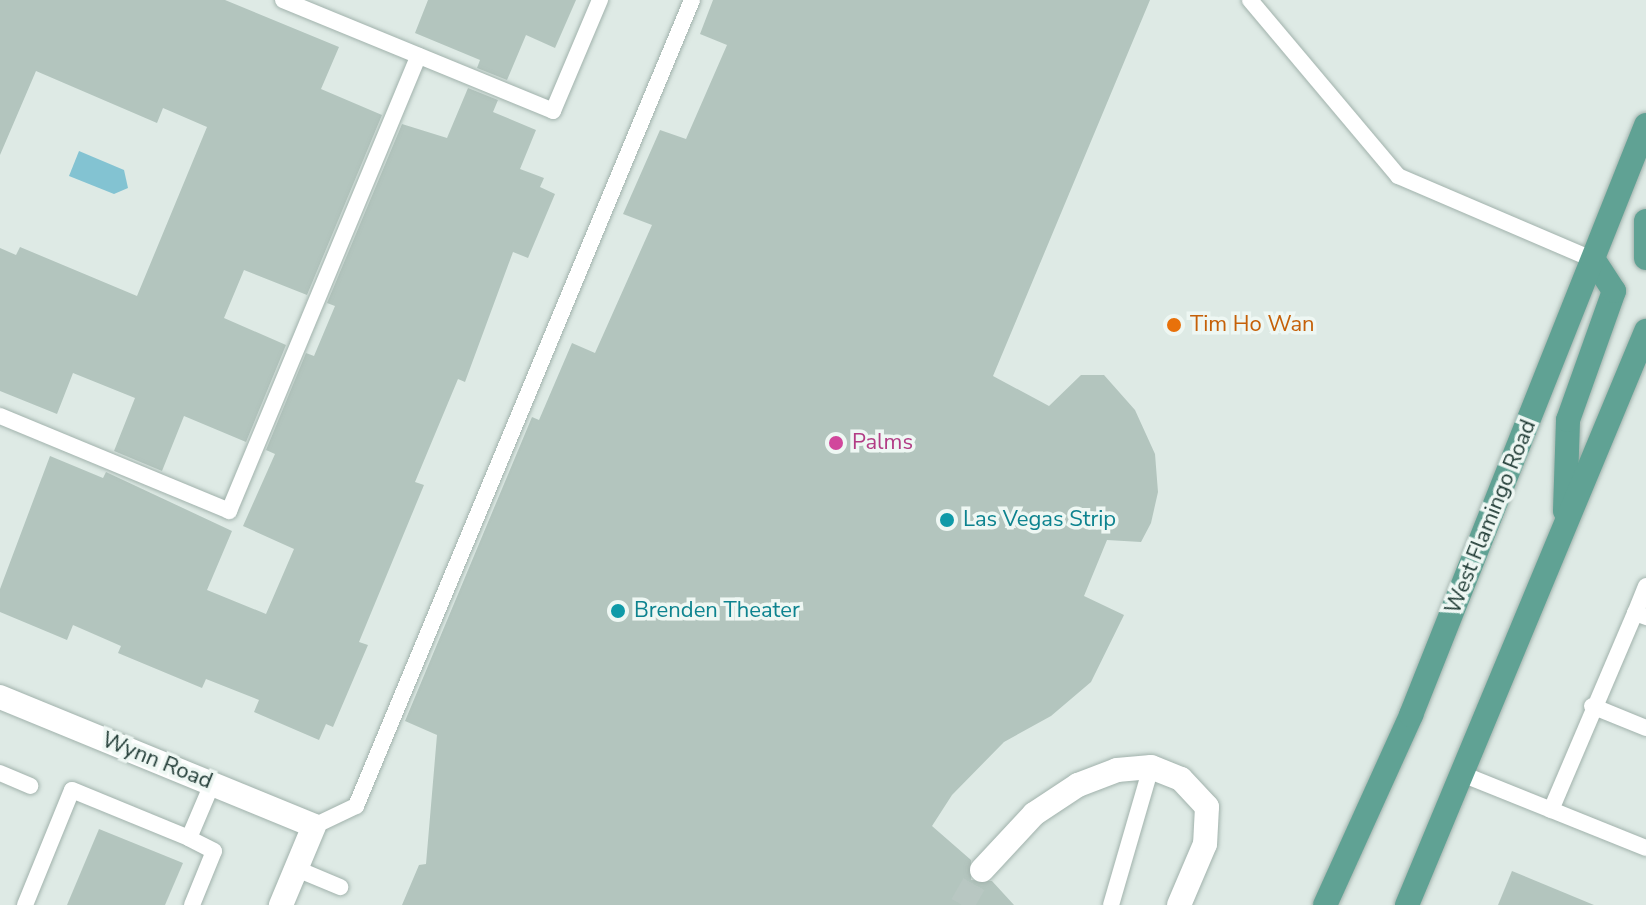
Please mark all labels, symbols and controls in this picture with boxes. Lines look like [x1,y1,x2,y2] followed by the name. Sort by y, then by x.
[1190,312,1315,338] place label: Tim Ho Wan
[1165,316,1183,334] marker: Tim Ho Wan
[1440,416,1542,618] street label: West Flamingo Road
[852,430,913,456] place label: Palms
[827,434,845,452] marker: Palms
[963,507,1116,533] place label: Las Vegas Strip
[938,511,956,529] marker: Las Vegas Strip
[634,598,800,624] place label: Brenden Theater
[609,602,627,620] marker: Brenden Theater
[98,727,216,795] street label: Wynn Road

